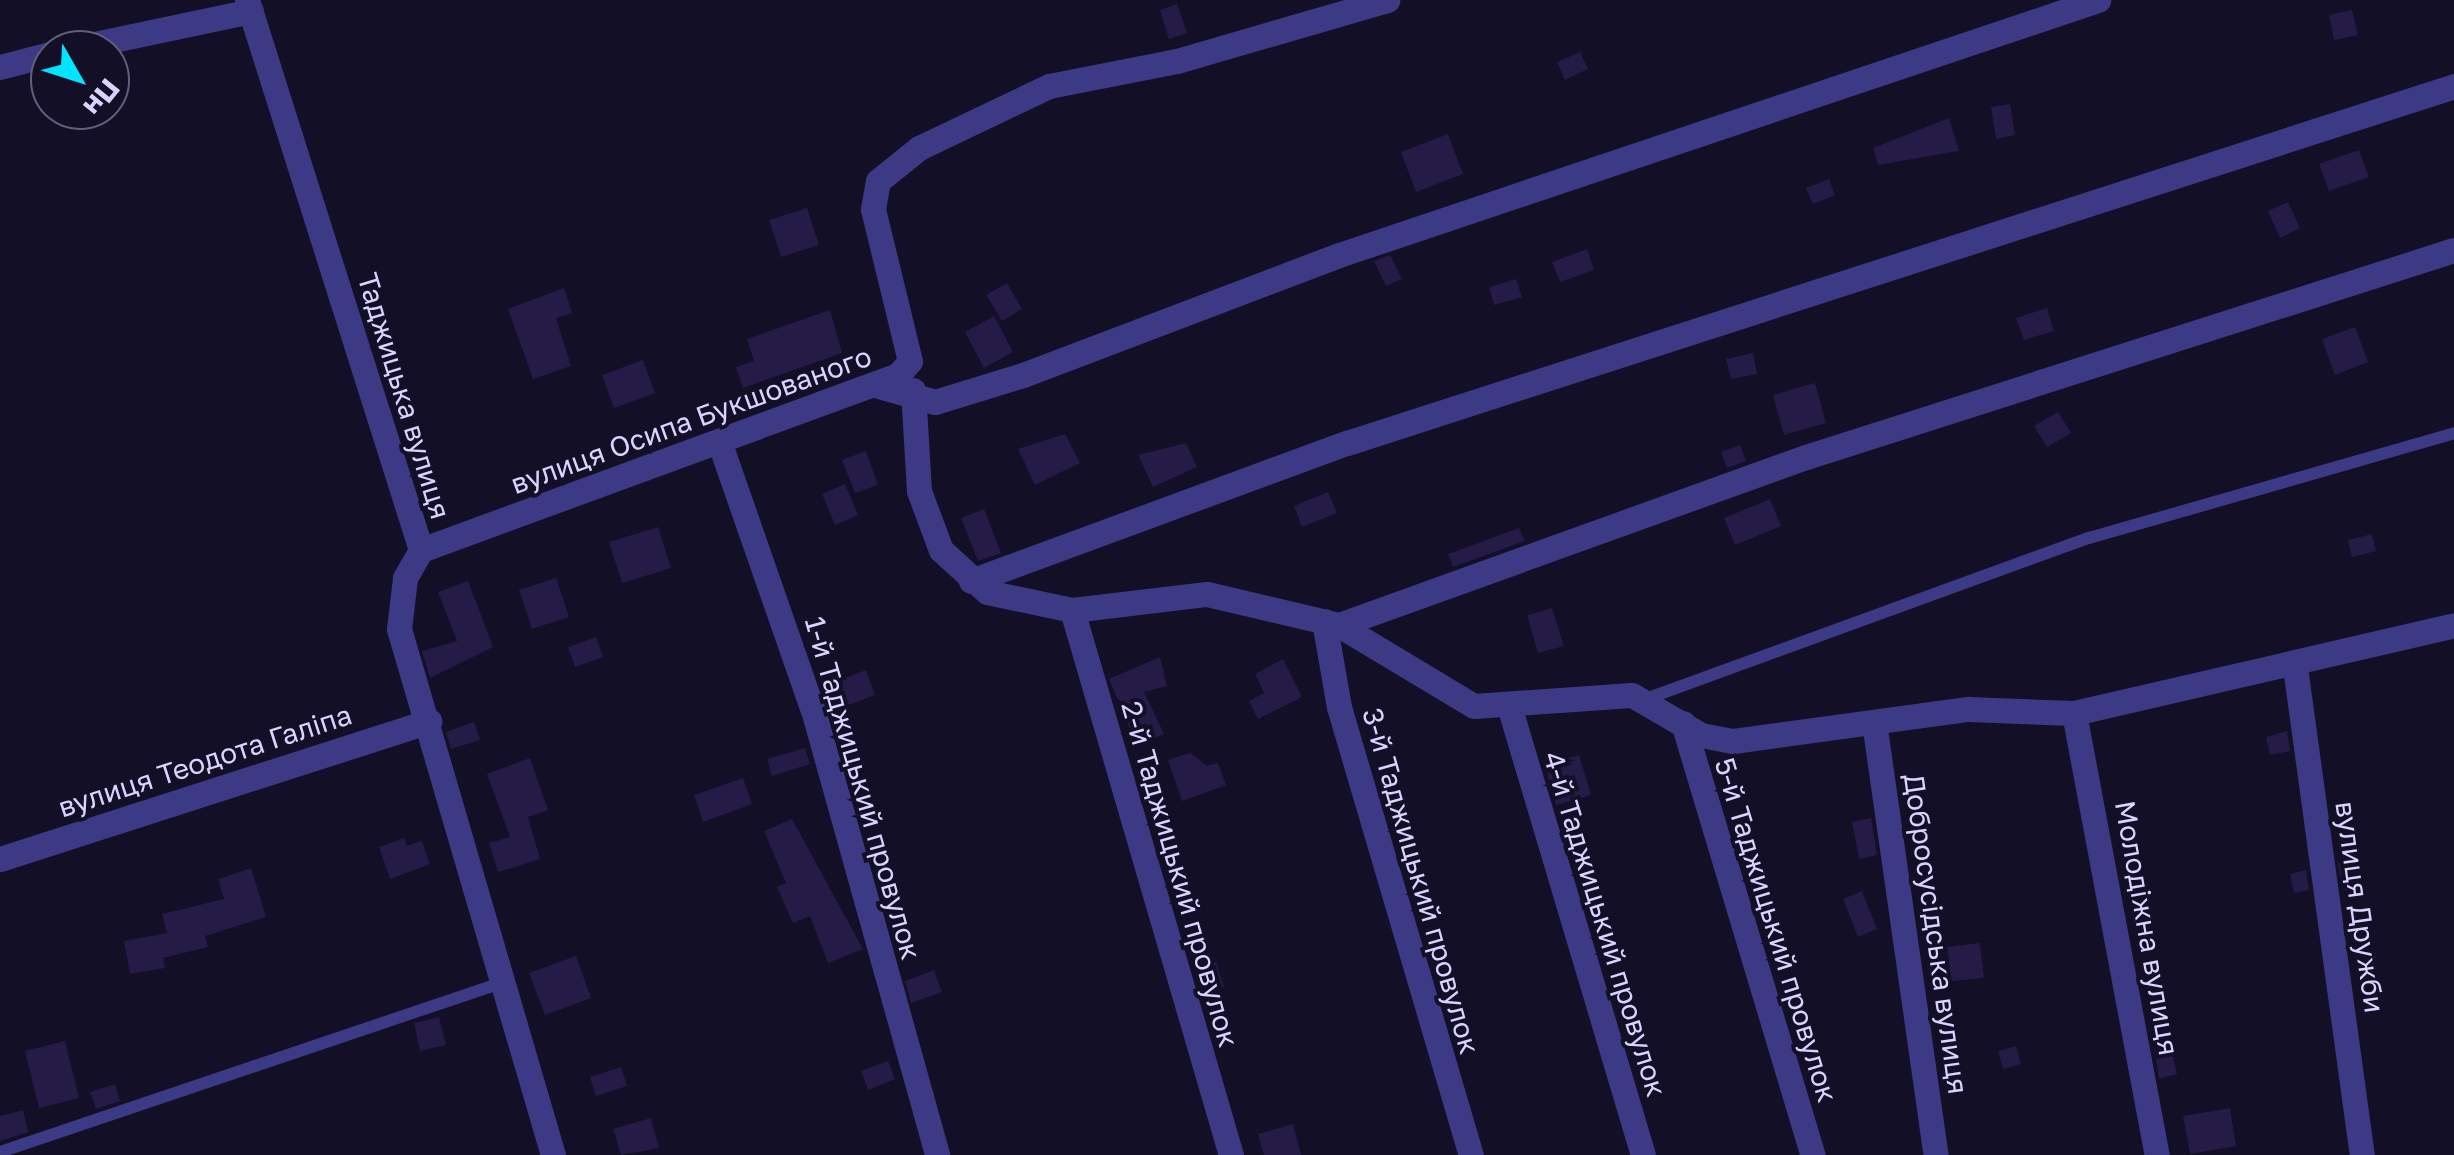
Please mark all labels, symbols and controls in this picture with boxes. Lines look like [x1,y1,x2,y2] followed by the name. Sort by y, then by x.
[30,30,130,130] north arrow
[77,73,127,123] text: Пн
[351,269,457,523] street label: Таджицька вулиця
[506,339,876,501] street label: вулиця Осипа Букшованого
[798,613,928,963] street label: 1-й Таджицький провулок
[1114,697,1246,1051] street label: 2-й Таджицький провулок
[54,698,356,824] street label: вулиця Теодота Галіпа
[1355,704,1487,1058] street label: 3-й Таджицький провулок
[1536,747,1674,1101] street label: 4-й Таджицький провулок
[1708,754,1844,1106] street label: 5-й Таджицький провулок
[1897,772,1975,1096] street label: Добросусідська вулиця
[2108,798,2186,1058] street label: Молодіжна вулиця
[2329,799,2391,1015] street label: вулиця Дружби

